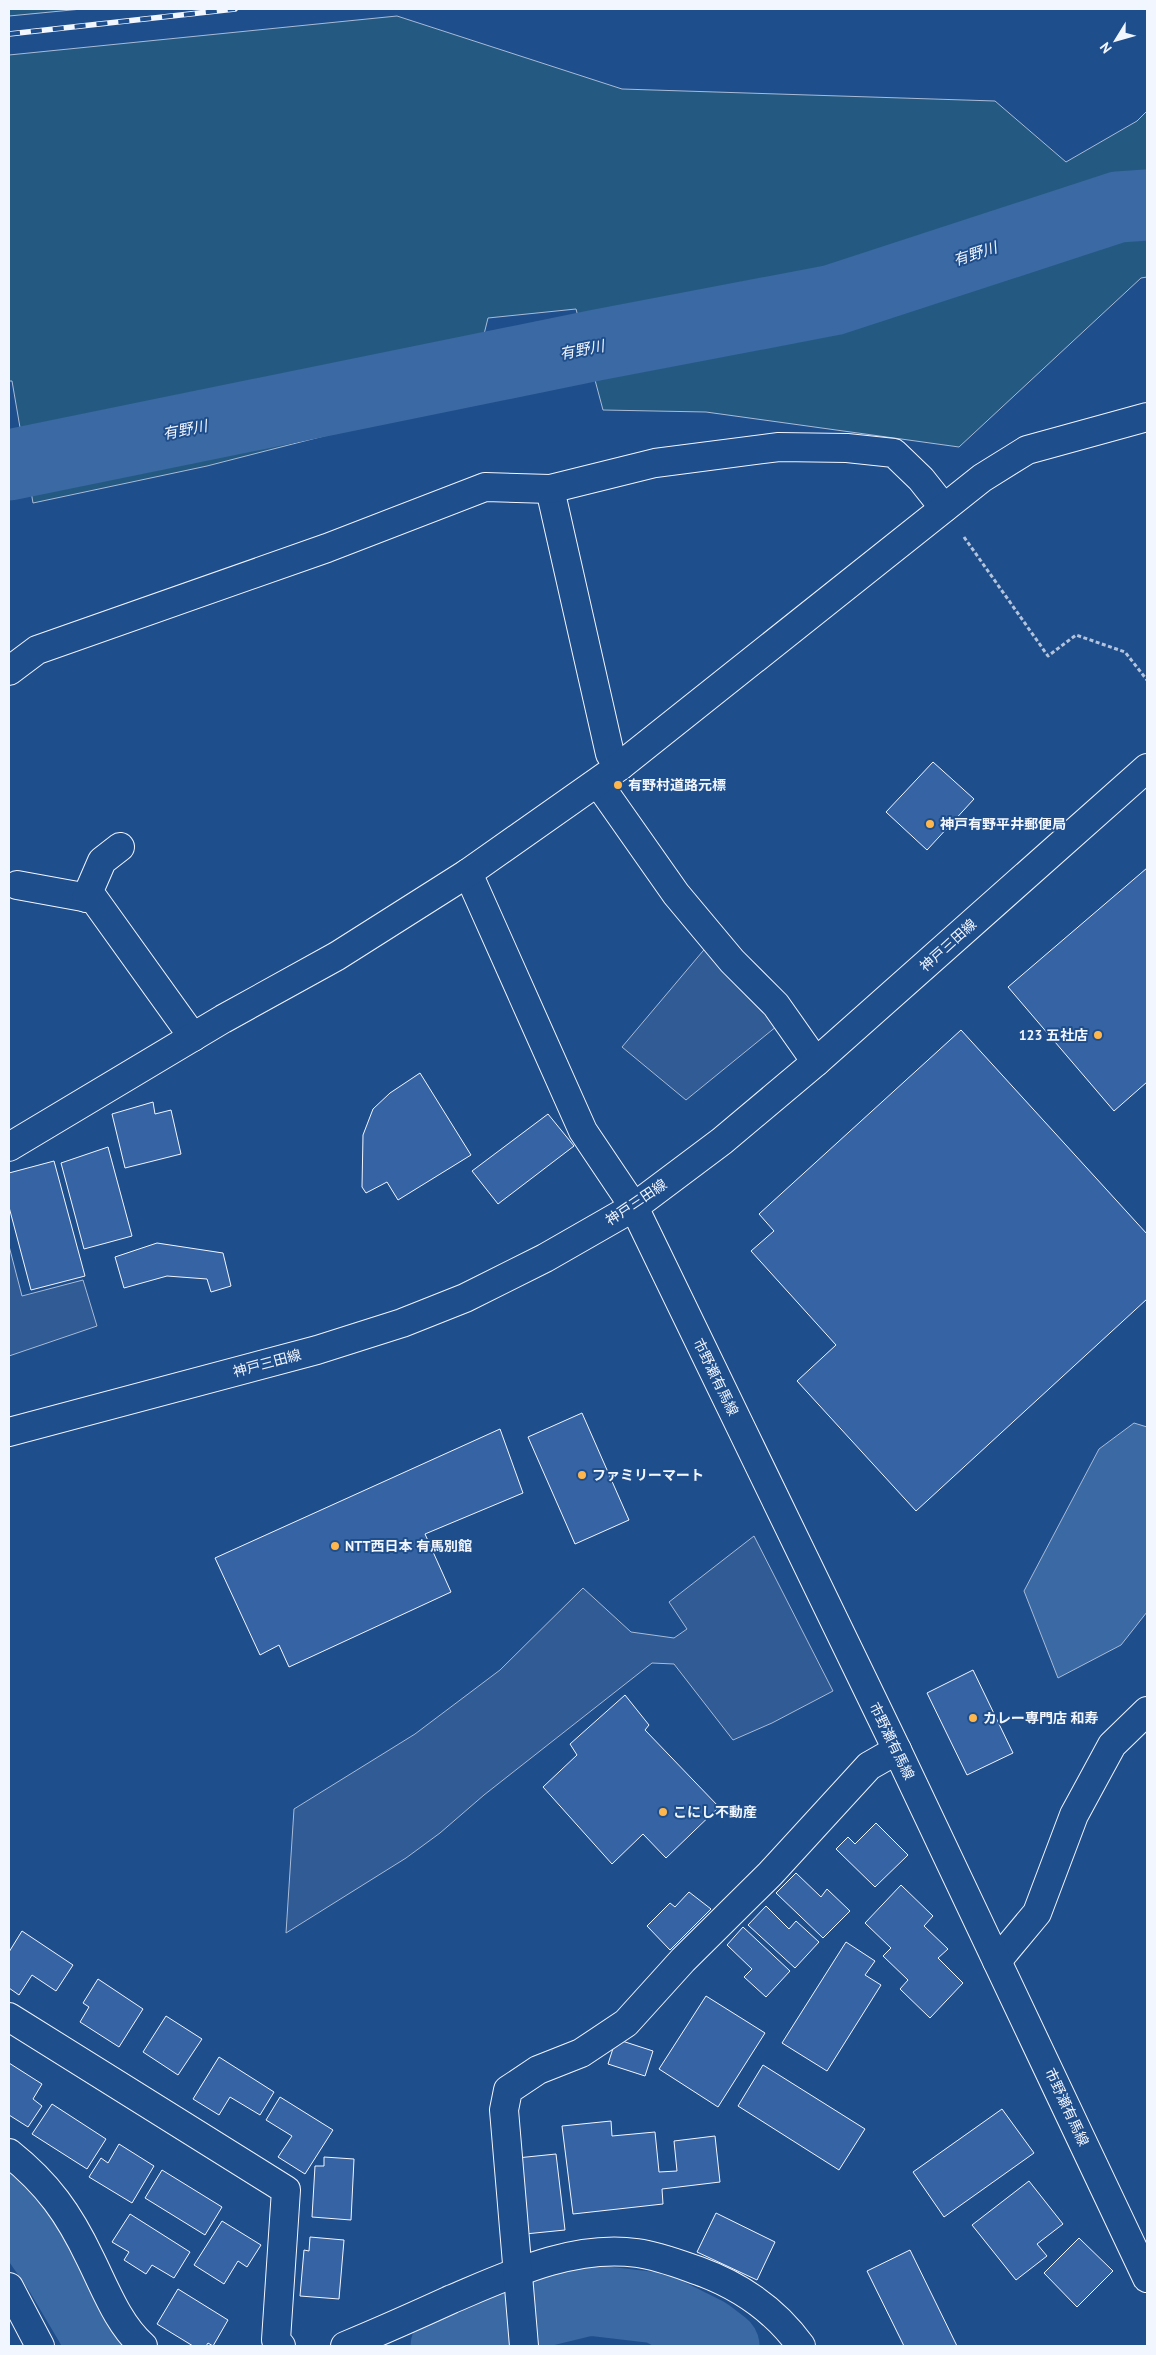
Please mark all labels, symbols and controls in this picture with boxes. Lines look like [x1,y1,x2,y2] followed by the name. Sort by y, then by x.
[1091,15,1141,65] north arrow
[1096,39,1116,57] text: N
[951,237,1001,270] water label: 有野川
[558,336,608,363] water label: 有野川
[161,416,211,443] water label: 有野川
[628,776,726,794] place label: 有野村道路元標
[612,779,624,791] marker: 有野村道路元標
[940,815,1066,833] place label: 神戸有野平井郵便局
[924,818,936,830] marker: 神戸有野平井郵便局
[916,915,980,975] street label: 神戸三田線
[1019,1026,1088,1044] place label: 123 五社店
[1092,1029,1104,1041] marker: 123 五社店
[602,1175,670,1229] street label: 神戸三田線
[689,1335,743,1419] street label: 市野瀬有馬線
[231,1345,303,1381] street label: 神戸三田線
[592,1466,704,1484] place label: ファミリーマート
[576,1469,588,1481] marker: ファミリーマート
[345,1537,472,1555] place label: NTT西日本 有馬別館
[329,1540,341,1552] marker: NTT西日本 有馬別館
[865,1699,919,1783] street label: 市野瀬有馬線
[983,1709,1099,1727] place label: カレー専門店 和寿
[967,1712,979,1724] marker: カレー専門店 和寿
[673,1803,757,1821] place label: こにし不動産
[657,1806,669,1818] marker: こにし不動産
[1041,2065,1093,2149] street label: 市野瀬有馬線

